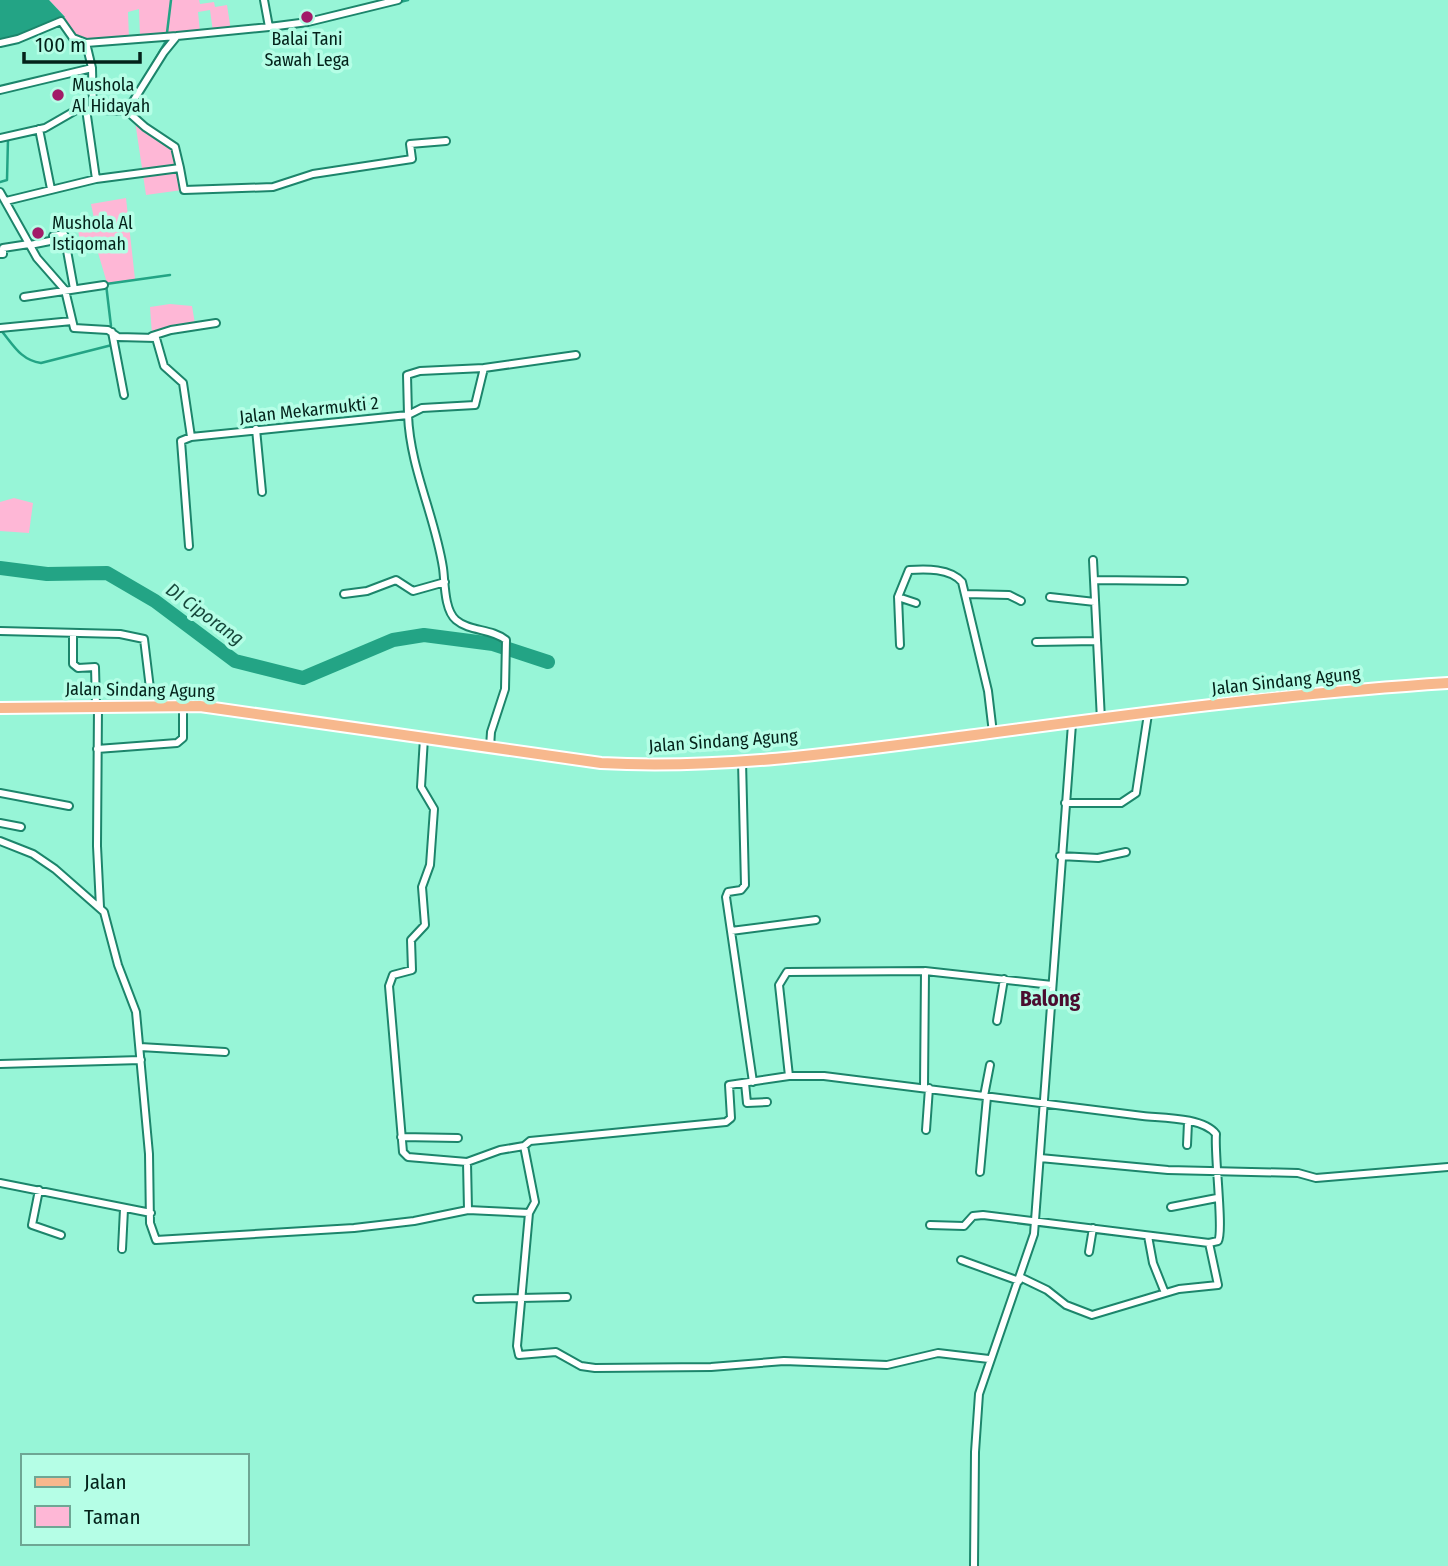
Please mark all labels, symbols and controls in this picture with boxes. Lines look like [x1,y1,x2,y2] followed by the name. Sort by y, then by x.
[299,9,315,25] marker: Balai Tani Sawah Lega
[24,21,140,65] scale bar
[264,28,350,71] place label: Balai Tani Sawah Lega
[35,32,86,58] text: 100 m
[72,74,150,117] place label: Mushola Al Hidayah
[50,87,66,103] marker: Mushola Al Hidayah
[52,212,133,255] place label: Mushola Al Istiqomah
[30,225,46,241] marker: Mushola Al Istiqomah
[238,392,380,428] street label: Jalan Mekarmukti 2
[162,578,248,650] water label: DI Ciporang
[1211,662,1362,700] street label: Jalan Sindang Agung
[65,678,215,702] street label: Jalan Sindang Agung
[648,725,799,757] street label: Jalan Sindang Agung
[1020,986,1081,1012] district label: Balong
[21,1454,248,1545] legend
[84,1469,127,1495] text: Jalan
[84,1504,140,1530] text: Taman

